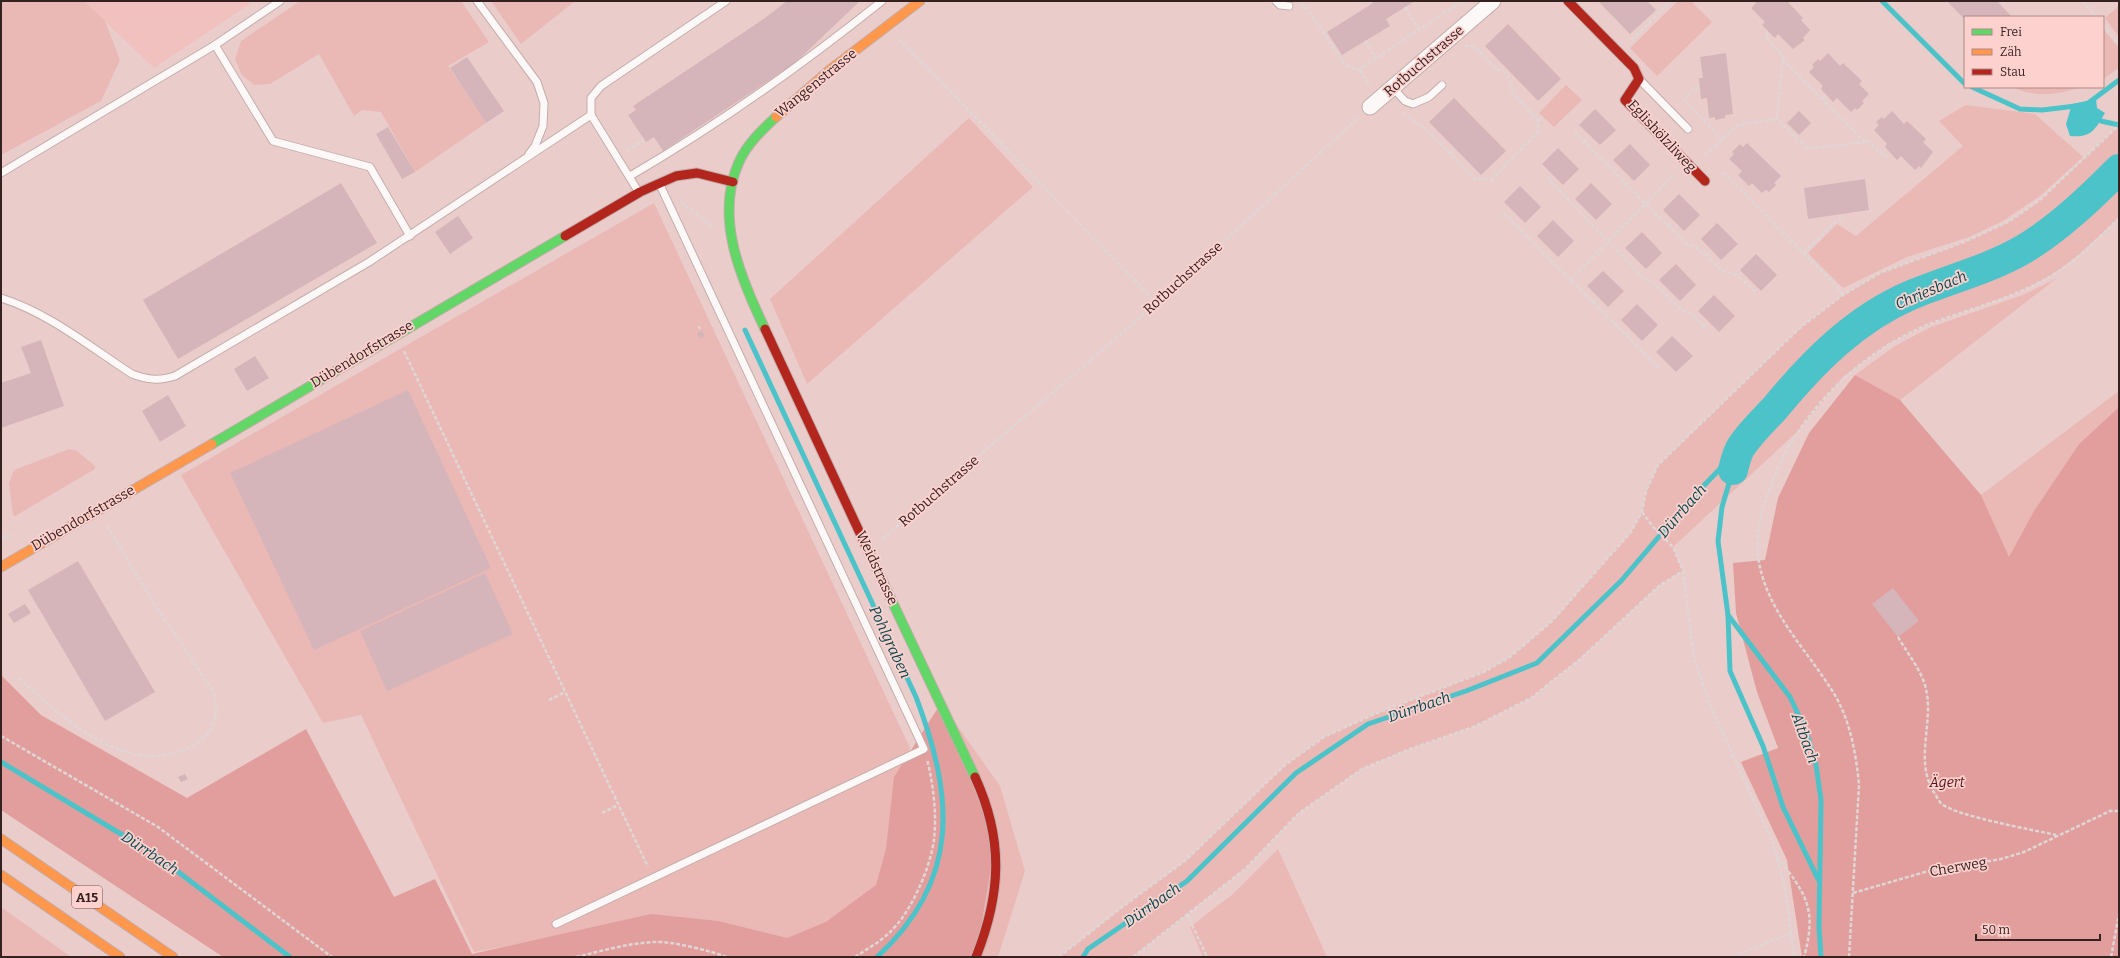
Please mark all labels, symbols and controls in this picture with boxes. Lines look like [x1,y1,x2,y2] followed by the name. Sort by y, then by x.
[1964,16,2104,88] legend
[1380,22,1468,100] street label: Rotbuchstrasse
[2000,25,2022,39] text: Frei
[772,45,860,121] street label: Wangenstrasse
[2000,45,2022,59] text: Zäh
[2000,65,2026,79] text: Stau
[1624,96,1700,176] street label: Eglishölzliweg
[1140,238,1226,318] street label: Rotbuchstrasse
[1892,267,1970,313] water label: Chriesbach
[308,317,416,391] street label: Dübendorfstrasse
[895,452,983,530] street label: Rotbuchstrasse
[28,481,138,555] street label: Dübendorfstrasse
[1654,481,1710,541] water label: Dürrbach
[852,528,902,608] street label: Weidstrasse
[865,603,915,681] water label: Pohlgraben
[1385,688,1453,726] water label: Dürrbach
[1787,709,1822,766] water label: Altbach
[1929,774,1965,791] park label: Ägert
[118,827,182,879] water label: Dürrbach
[1928,854,1988,880] street label: Cherweg
[1120,879,1184,931] water label: Dürrbach
[72,886,102,908] road number: A15
[1976,916,2100,942] scale bar
[1982,923,2011,937] text: 50 m

